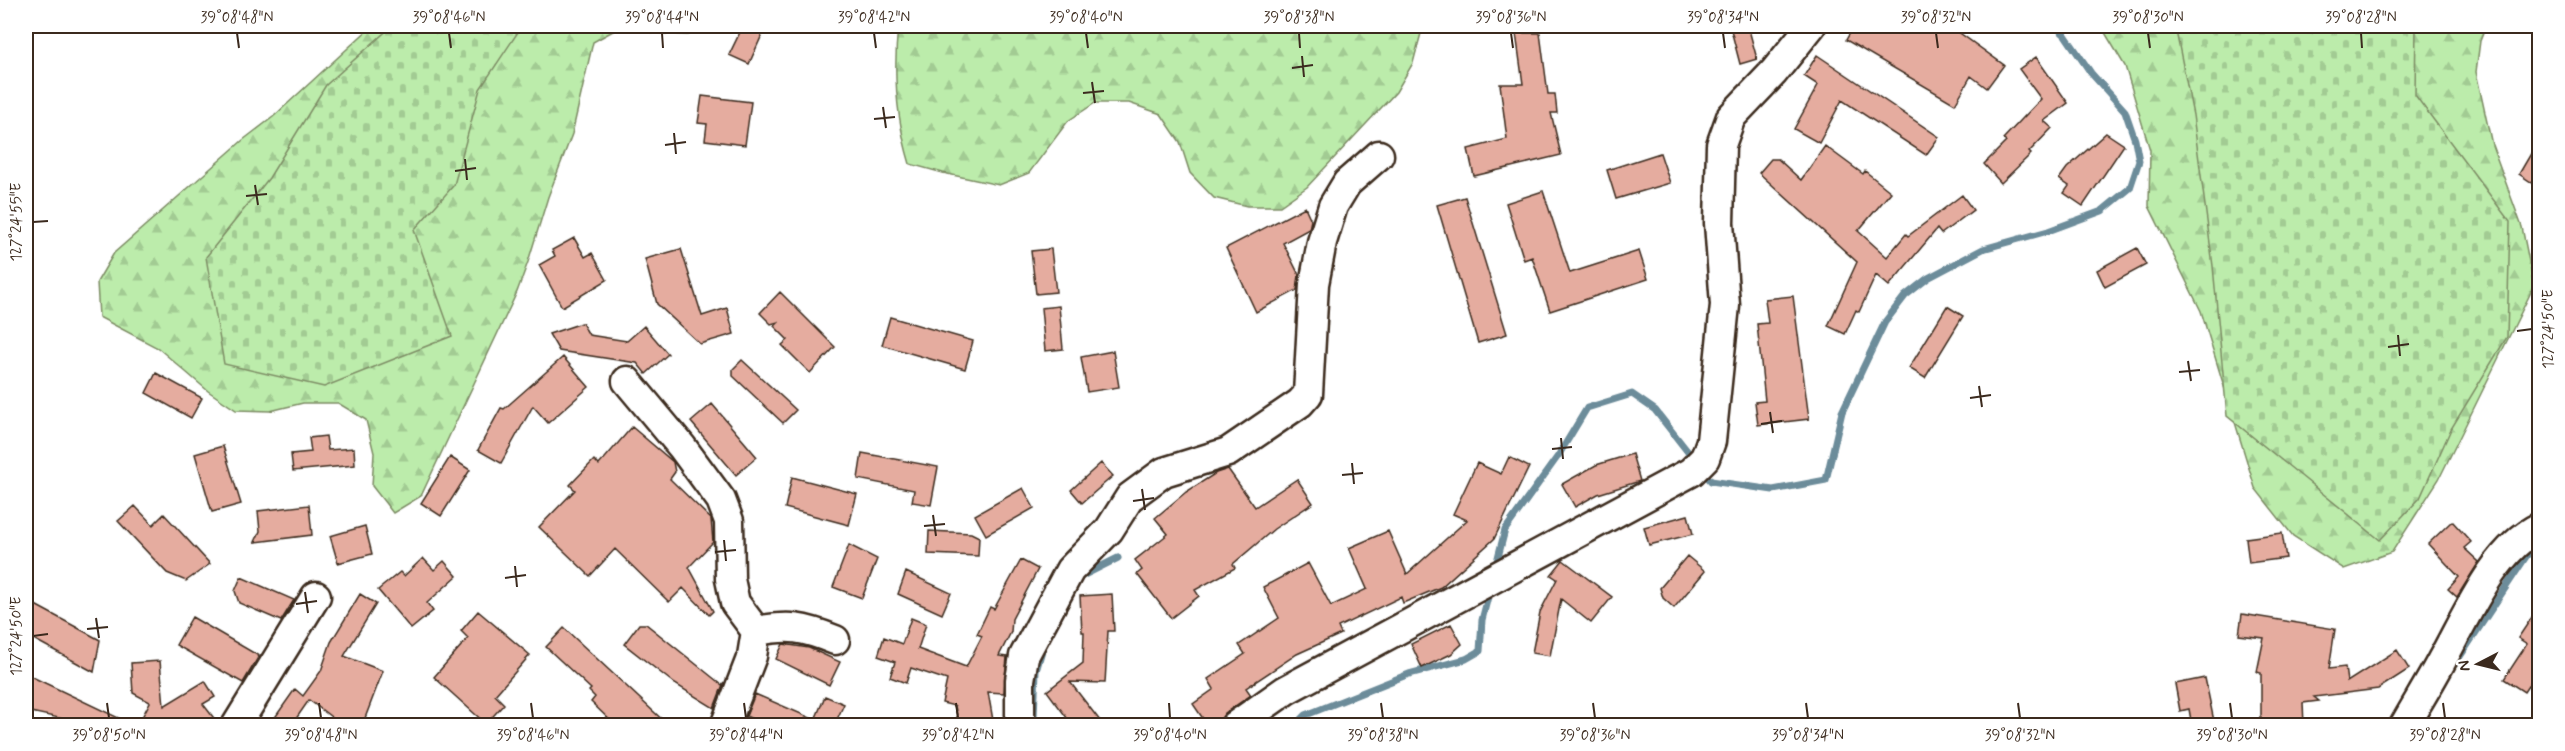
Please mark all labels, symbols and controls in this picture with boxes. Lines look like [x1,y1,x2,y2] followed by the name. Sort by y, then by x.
[201,8,273,28] text: 39°08'48"N
[412,8,486,28] text: 39°08'46"N
[625,8,699,28] text: 39°08'44"N
[838,8,910,28] text: 39°08'42"N
[1049,8,1123,28] text: 39°08'40"N
[1263,8,1335,28] text: 39°08'38"N
[1475,8,1547,28] text: 39°08'36"N
[1687,8,1759,28] text: 39°08'34"N
[1901,8,1971,28] text: 39°08'32"N
[2112,8,2184,28] text: 39°08'30"N
[2325,8,2397,28] text: 39°08'28"N
[7,182,27,261] text: 127°24'55"E
[2539,289,2559,369] text: 127°24'50"E
[7,596,27,676] text: 127°24'50"E
[2448,634,2508,694] north arrow
[2454,659,2476,672] text: N
[72,726,146,746] text: 39°08'50"N
[285,726,357,746] text: 39°08'48"N
[496,726,570,746] text: 39°08'46"N
[709,726,783,746] text: 39°08'44"N
[922,726,994,746] text: 39°08'42"N
[1133,726,1207,746] text: 39°08'40"N
[1347,726,1419,746] text: 39°08'38"N
[1559,726,1631,746] text: 39°08'36"N
[1772,726,1844,746] text: 39°08'34"N
[1985,726,2055,746] text: 39°08'32"N
[2196,726,2268,746] text: 39°08'30"N
[2409,726,2481,746] text: 39°08'28"N

